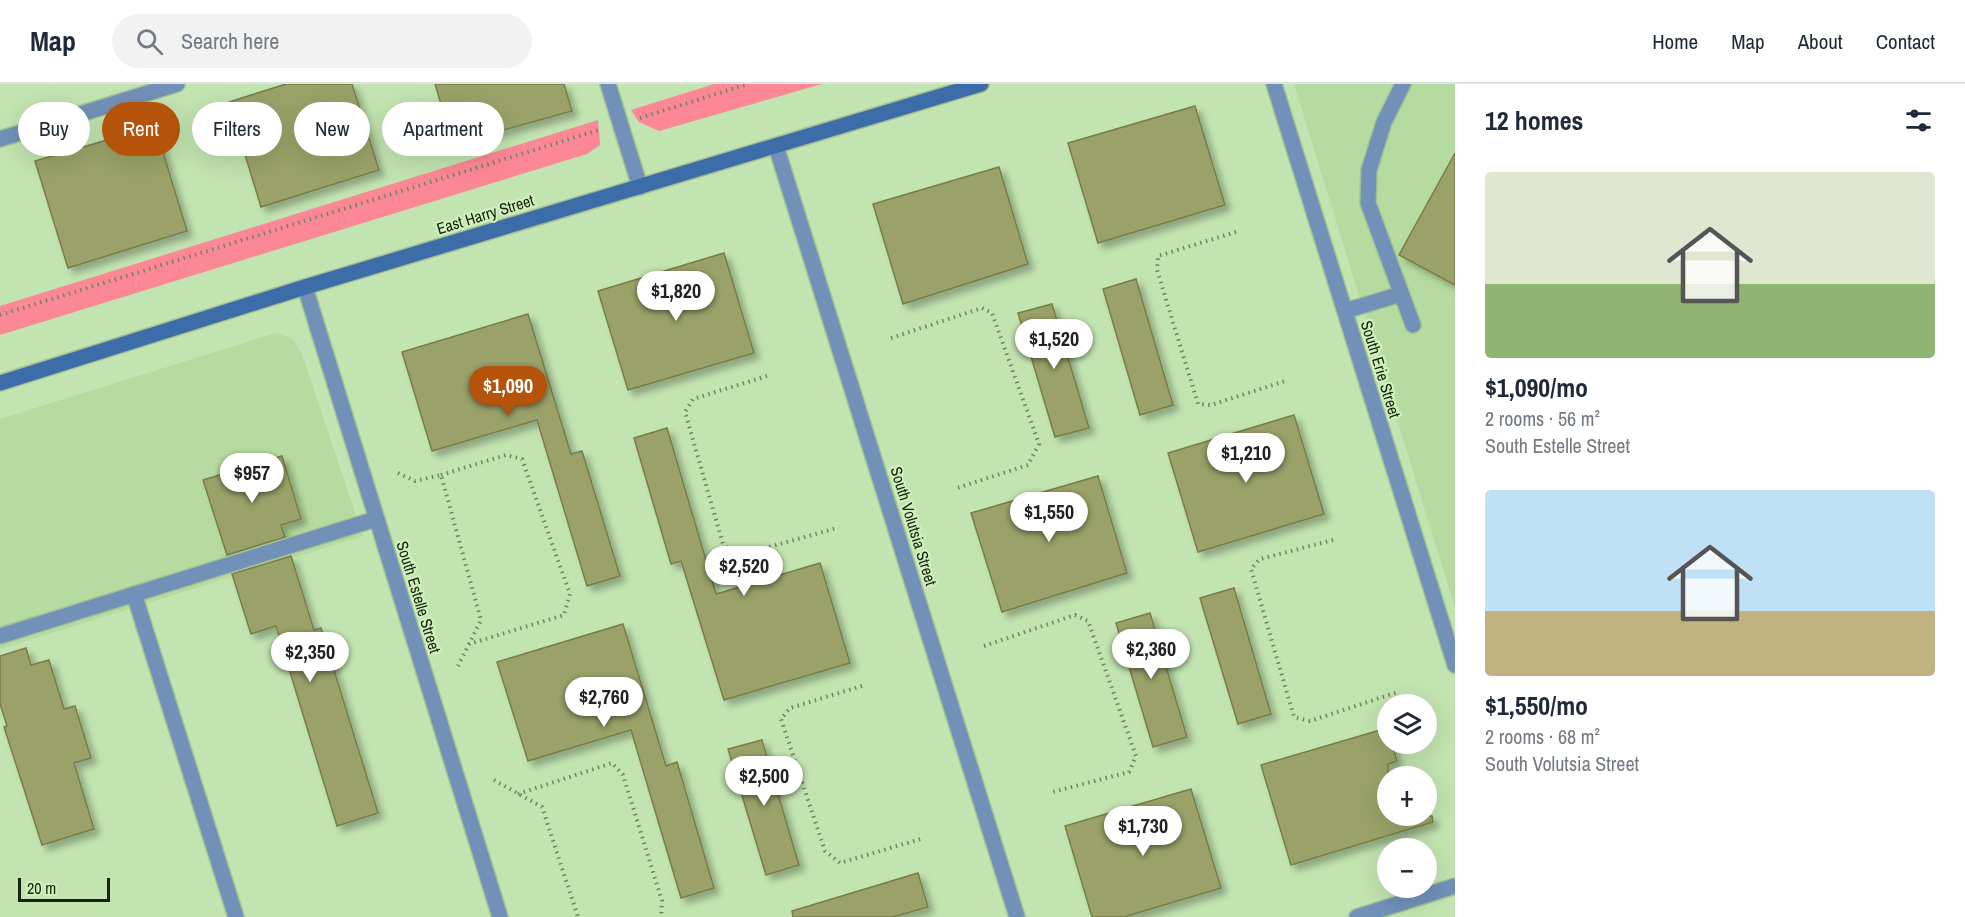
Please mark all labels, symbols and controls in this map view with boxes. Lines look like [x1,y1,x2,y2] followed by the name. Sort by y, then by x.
[112,14,532,68] search box
[30,22,76,60] text: Map
[133,25,166,58] icon: search
[181,26,279,56] text: Search here
[1652,27,1698,56] text: Home
[1731,27,1765,56] text: Map
[1798,27,1843,56] text: About
[1876,27,1935,56] text: Contact
[18,102,90,156] chip: Buy
[102,102,180,156] chip: Rent
[192,102,282,156] chip: Filters
[294,102,370,156] chip: New
[382,102,504,156] chip: Apartment
[1485,103,1583,138] text: 12 homes
[1902,104,1935,137] icon: filters
[434,189,537,239] street label: East Harry Street
[1656,211,1764,319] icon: home
[627,271,725,322] pin: $1,820
[651,277,701,304] text: $1,820
[1356,318,1406,421] street label: South Erie Street
[1005,319,1103,370] pin: $1,520
[1029,325,1079,352] text: $1,520
[459,366,557,417] pin: $1,090
[1485,370,1588,405] text: $1,090/mo
[483,372,533,399] text: $1,090
[1485,405,1600,432] text: 2 rooms · 56 m²
[1485,432,1630,459] text: South Estelle Street
[1197,433,1295,484] pin: $1,210
[1221,439,1271,466] text: $1,210
[216,453,288,504] pin: $957
[234,459,270,486] text: $957
[885,464,943,588] street label: South Volutsia Street
[1000,492,1098,543] pin: $1,550
[1024,498,1074,525] text: $1,550
[1656,529,1764,637] icon: home
[392,538,447,656] street label: South Estelle Street
[695,546,793,597] pin: $2,520
[719,552,769,579] text: $2,520
[1102,629,1200,680] pin: $2,360
[261,632,359,683] pin: $2,350
[1126,635,1176,662] text: $2,360
[285,638,335,665] text: $2,350
[555,677,653,728] pin: $2,760
[579,683,629,710] text: $2,760
[1485,688,1588,723] text: $1,550/mo
[1377,694,1437,898] map controls
[1377,694,1437,754] button: layers
[1485,723,1600,750] text: 2 rooms · 68 m²
[1485,750,1639,777] text: South Volutsia Street
[715,756,813,807] pin: $2,500
[739,762,789,789] text: $2,500
[1377,766,1437,826] button: +
[1094,806,1192,857] pin: $1,730
[1118,812,1168,839] text: $1,730
[1377,838,1437,898] button: −
[18,875,110,902] scale bar
[27,877,56,899] text: 20 m

